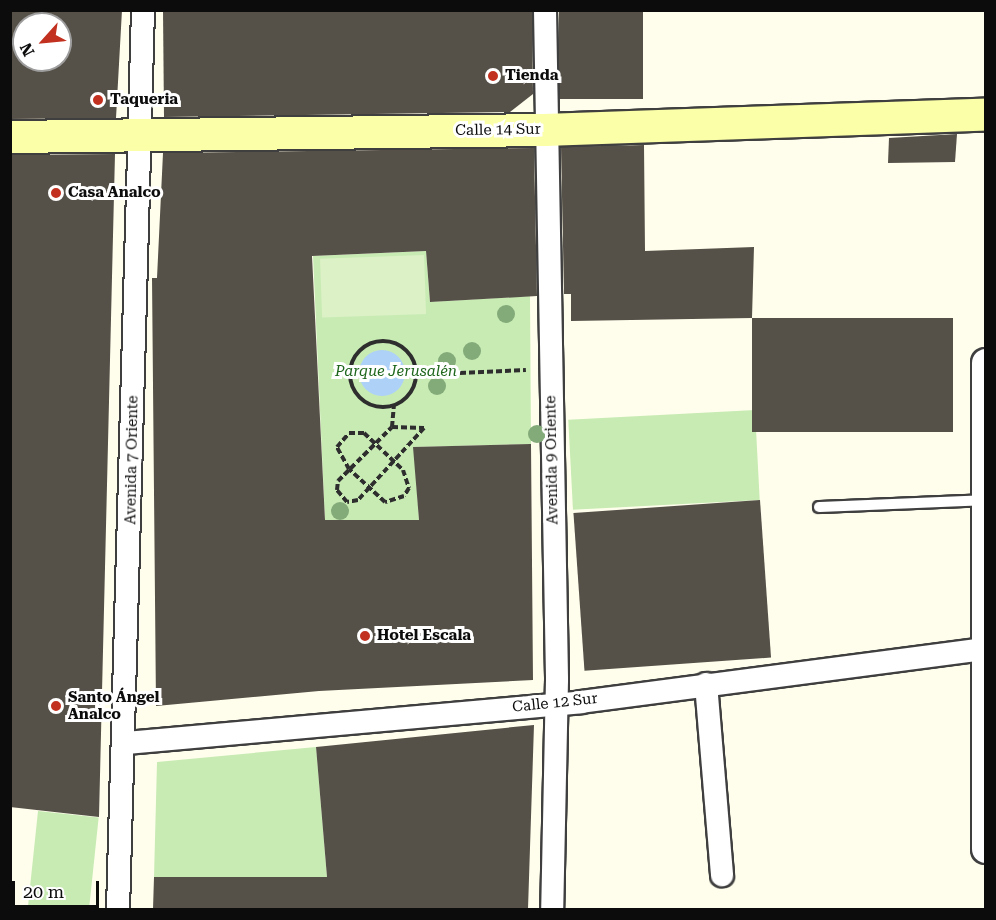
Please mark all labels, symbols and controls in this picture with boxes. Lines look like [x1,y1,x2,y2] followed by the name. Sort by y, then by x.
[12,12,72,72] north arrow
[16,40,39,59] text: N
[505,67,558,85] place label: Tienda
[486,69,500,83] marker: Tienda
[110,91,178,109] place label: Taqueria
[91,93,105,107] marker: Taqueria
[455,120,541,140] street label: Calle 14 Sur
[68,184,161,202] place label: Casa Analco
[49,186,63,200] marker: Casa Analco
[335,363,457,381] park label: Parque Jerusalén
[122,395,142,525] street label: Avenida 7 Oriente
[542,395,562,525] street label: Avenida 9 Oriente
[377,627,471,645] place label: Hotel Escala
[358,629,372,643] marker: Hotel Escala
[68,688,159,723] place label: Santo Ángel Analco
[511,690,599,716] street label: Calle 12 Sur
[49,699,63,713] marker: Santo Ángel Analco
[15,869,102,907] scale bar
[23,881,64,902] text: 20 m

